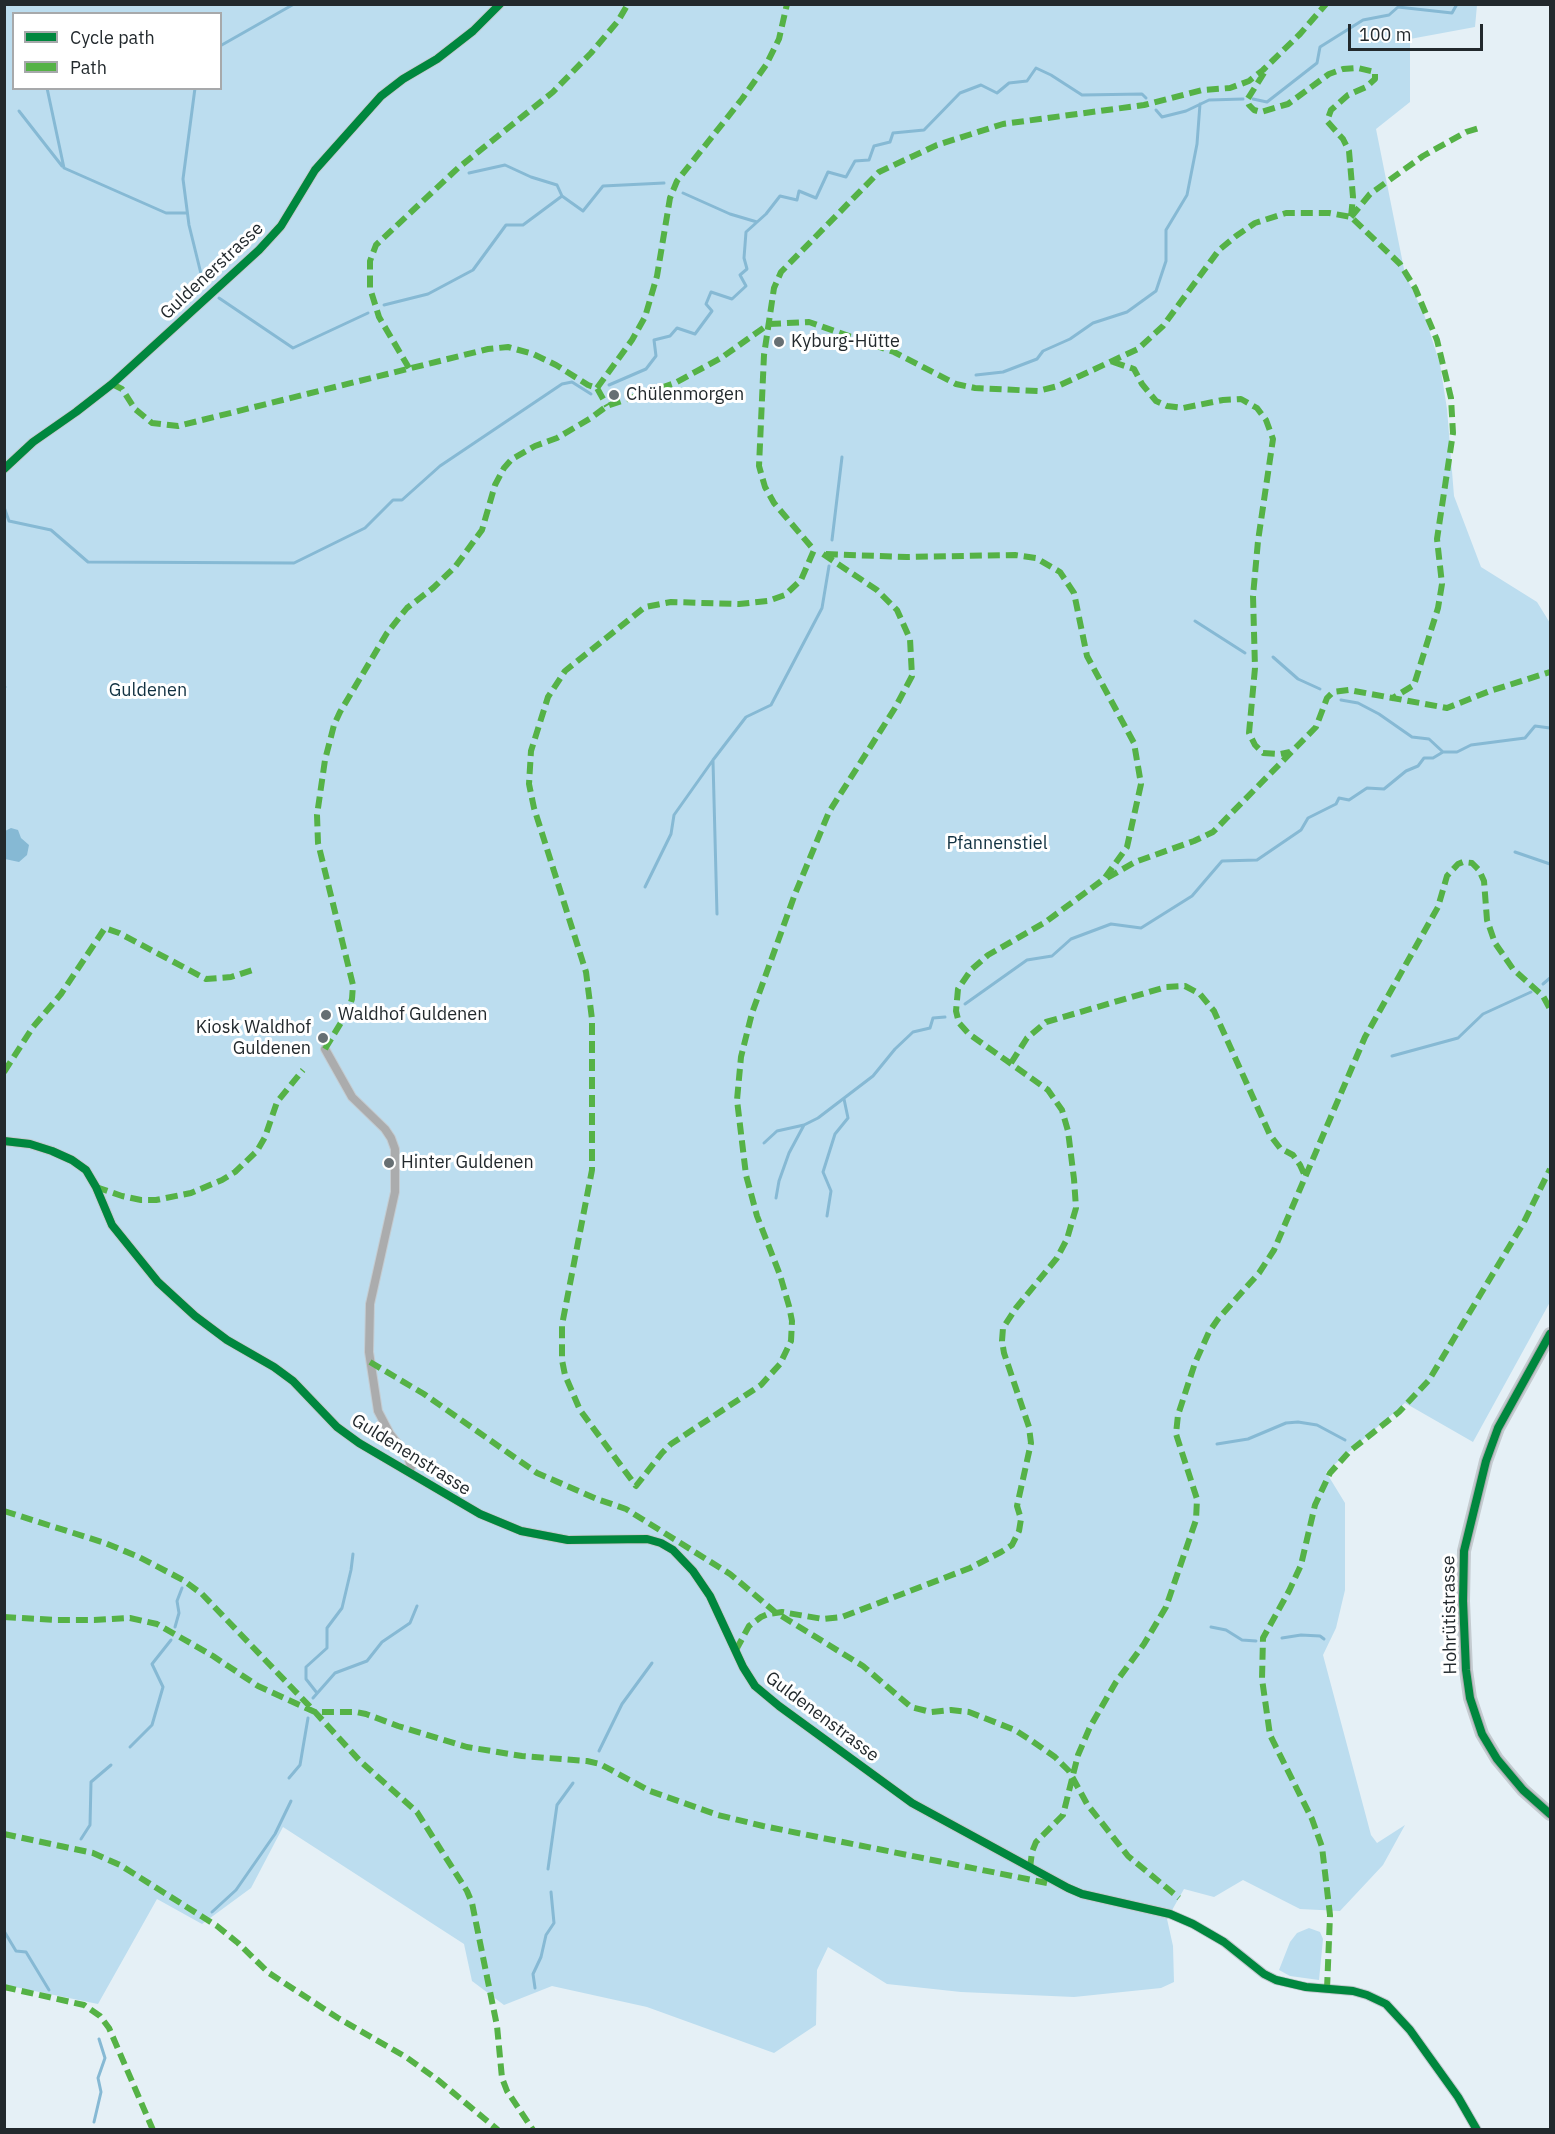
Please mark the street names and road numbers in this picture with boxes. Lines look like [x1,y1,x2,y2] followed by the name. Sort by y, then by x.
[156,218,268,324] street label: Guldenerstrasse
[347,1410,475,1500] street label: Guldenenstrasse
[1438,1555,1462,1675] street label: Hohrütistrasse
[761,1667,883,1767] street label: Guldenenstrasse

